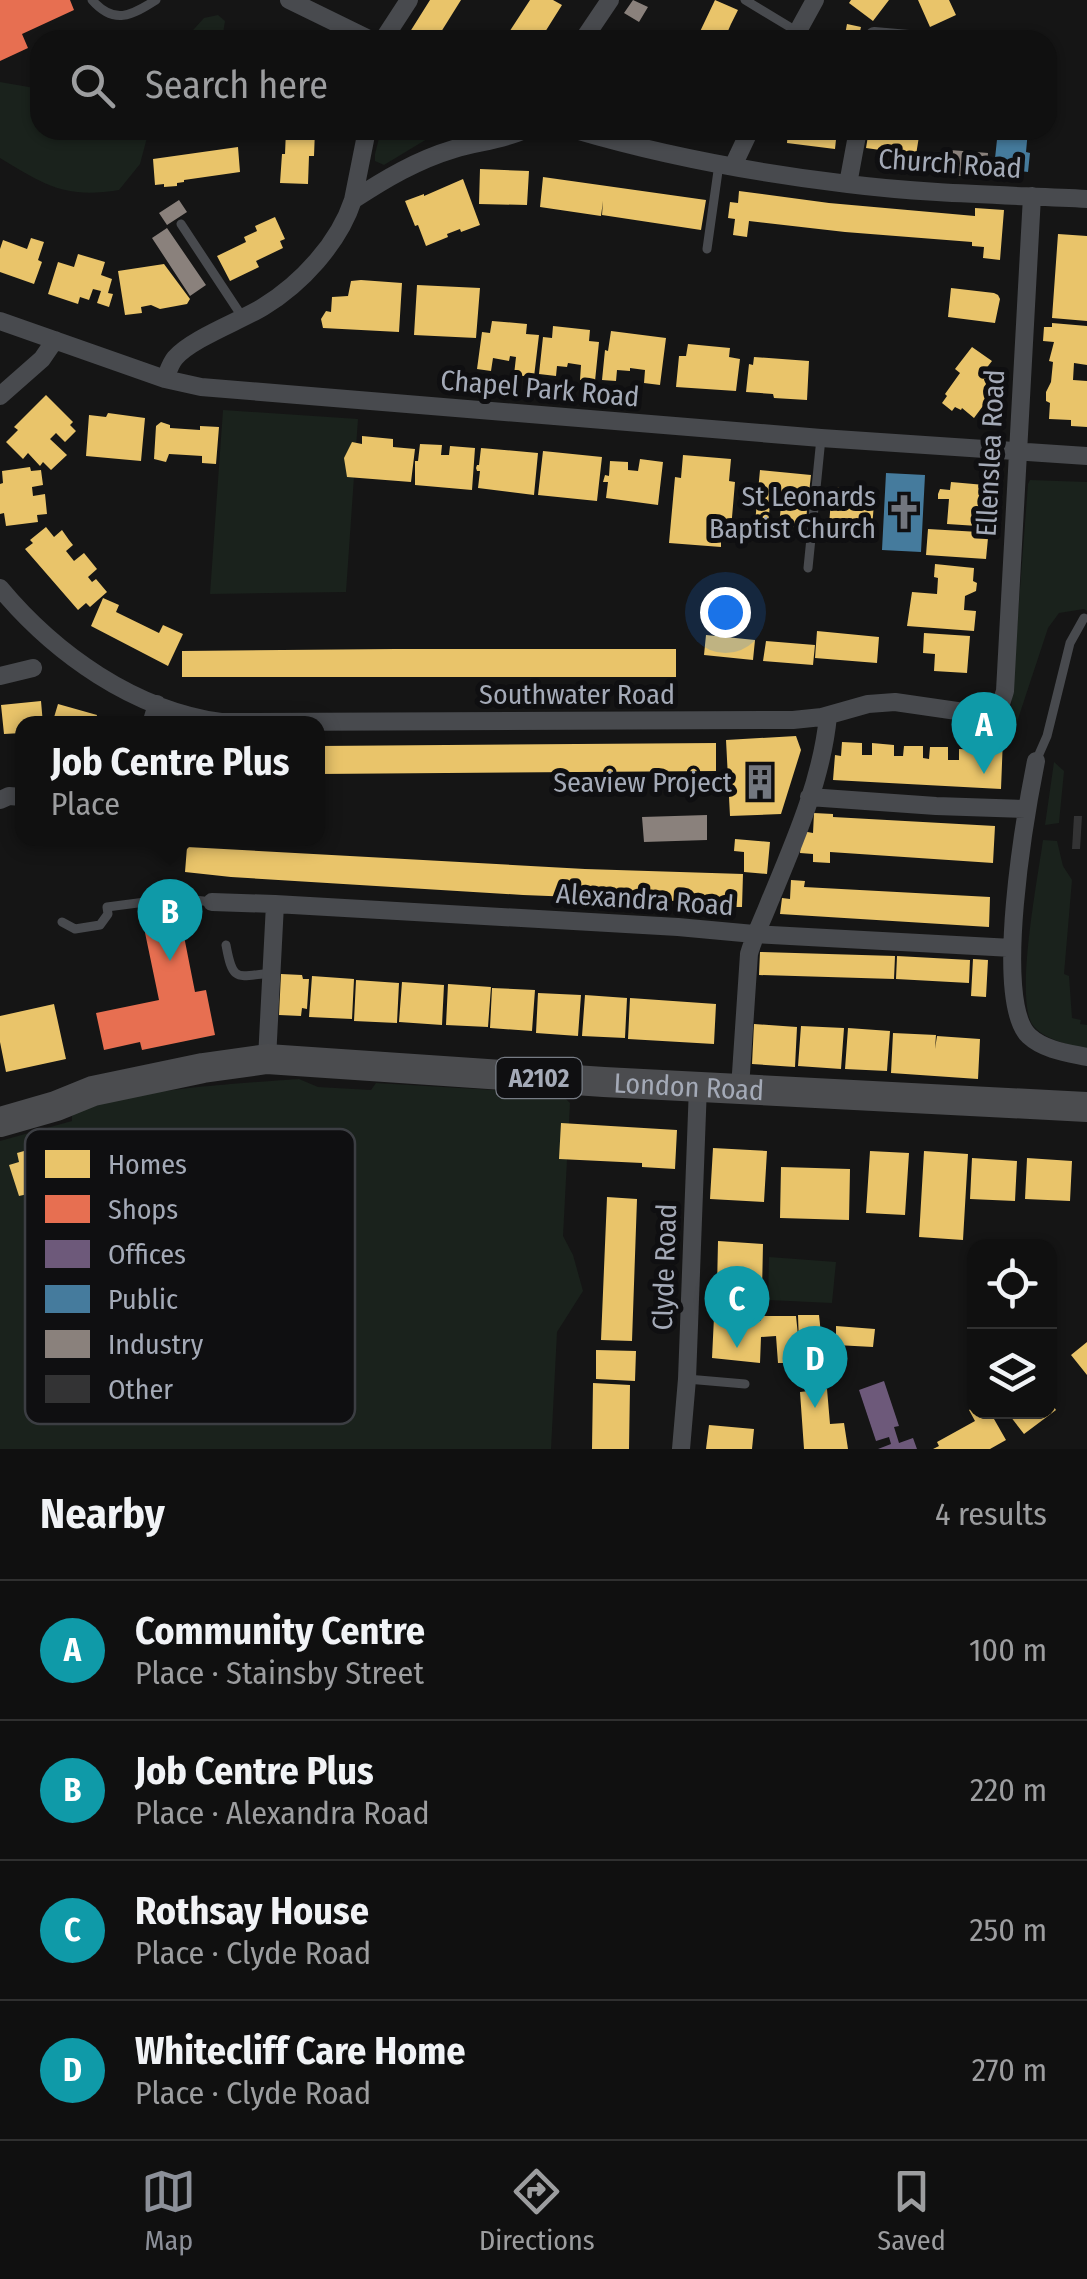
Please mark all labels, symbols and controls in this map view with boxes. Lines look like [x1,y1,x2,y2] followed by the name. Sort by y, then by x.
[30,30,1057,140] search box
[65,58,120,113] icon: search
[145,62,328,108] text: Search here
[877,142,1023,185] street label: Church Road
[439,363,641,414] street label: Chapel Park Road
[970,369,1011,537] street label: Ellenslea Road
[709,480,876,545] place label: St Leonards Baptist Church
[885,493,923,531] church icon: St Leonards Baptist Church
[700,587,751,638] your location
[479,678,675,711] street label: Southwater Road
[952,692,1016,774] pin: A
[15,716,325,846] popup
[51,739,289,785] text: Job Centre Plus
[741,763,779,801] building icon: Seaview Project
[553,766,733,799] place label: Seaview Project
[51,785,120,823] text: Place
[555,877,735,922] street label: Alexandra Road
[138,878,202,961] pin: B
[496,1058,582,1098] road number: A2102
[613,1067,765,1107] street label: London Road
[25,1129,355,1424] legend
[108,1148,187,1181] text: Homes
[108,1193,178,1226] text: Shops
[646,1203,683,1331] street label: Clyde Road
[108,1238,186,1271] text: Offices
[967,1239,1057,1419] map controls
[967,1239,1057,1329] button: locate
[704,1266,770,1348] pin: C
[108,1283,178,1316] text: Public
[782,1326,848,1408] pin: D
[108,1328,204,1361] text: Industry
[967,1329,1057,1419] button: layers
[108,1373,173,1406] text: Other
[40,1489,165,1539] text: Nearby
[935,1495,1047,1533] text: 4 results
[135,1608,425,1654] text: Community Centre
[64,1631,81,1669] text: A
[969,1631,1047,1669] text: 100 m
[135,1654,424,1692] text: Place · Stainsby Street
[135,1748,374,1794] text: Job Centre Plus
[64,1771,81,1809] text: B
[970,1771,1047,1809] text: 220 m
[135,1794,430,1832] text: Place · Alexandra Road
[135,1888,369,1934] text: Rothsay House
[64,1911,81,1949] text: C
[969,1911,1047,1949] text: 250 m
[135,1934,371,1972] text: Place · Clyde Road
[135,2028,466,2074] text: Whitecliff Care Home
[63,2051,82,2089] text: D
[972,2051,1047,2089] text: 270 m
[135,2074,371,2112] text: Place · Clyde Road
[141,2164,196,2257] tab: Map
[479,2164,595,2257] tab: Directions
[877,2164,946,2257] tab: Saved

